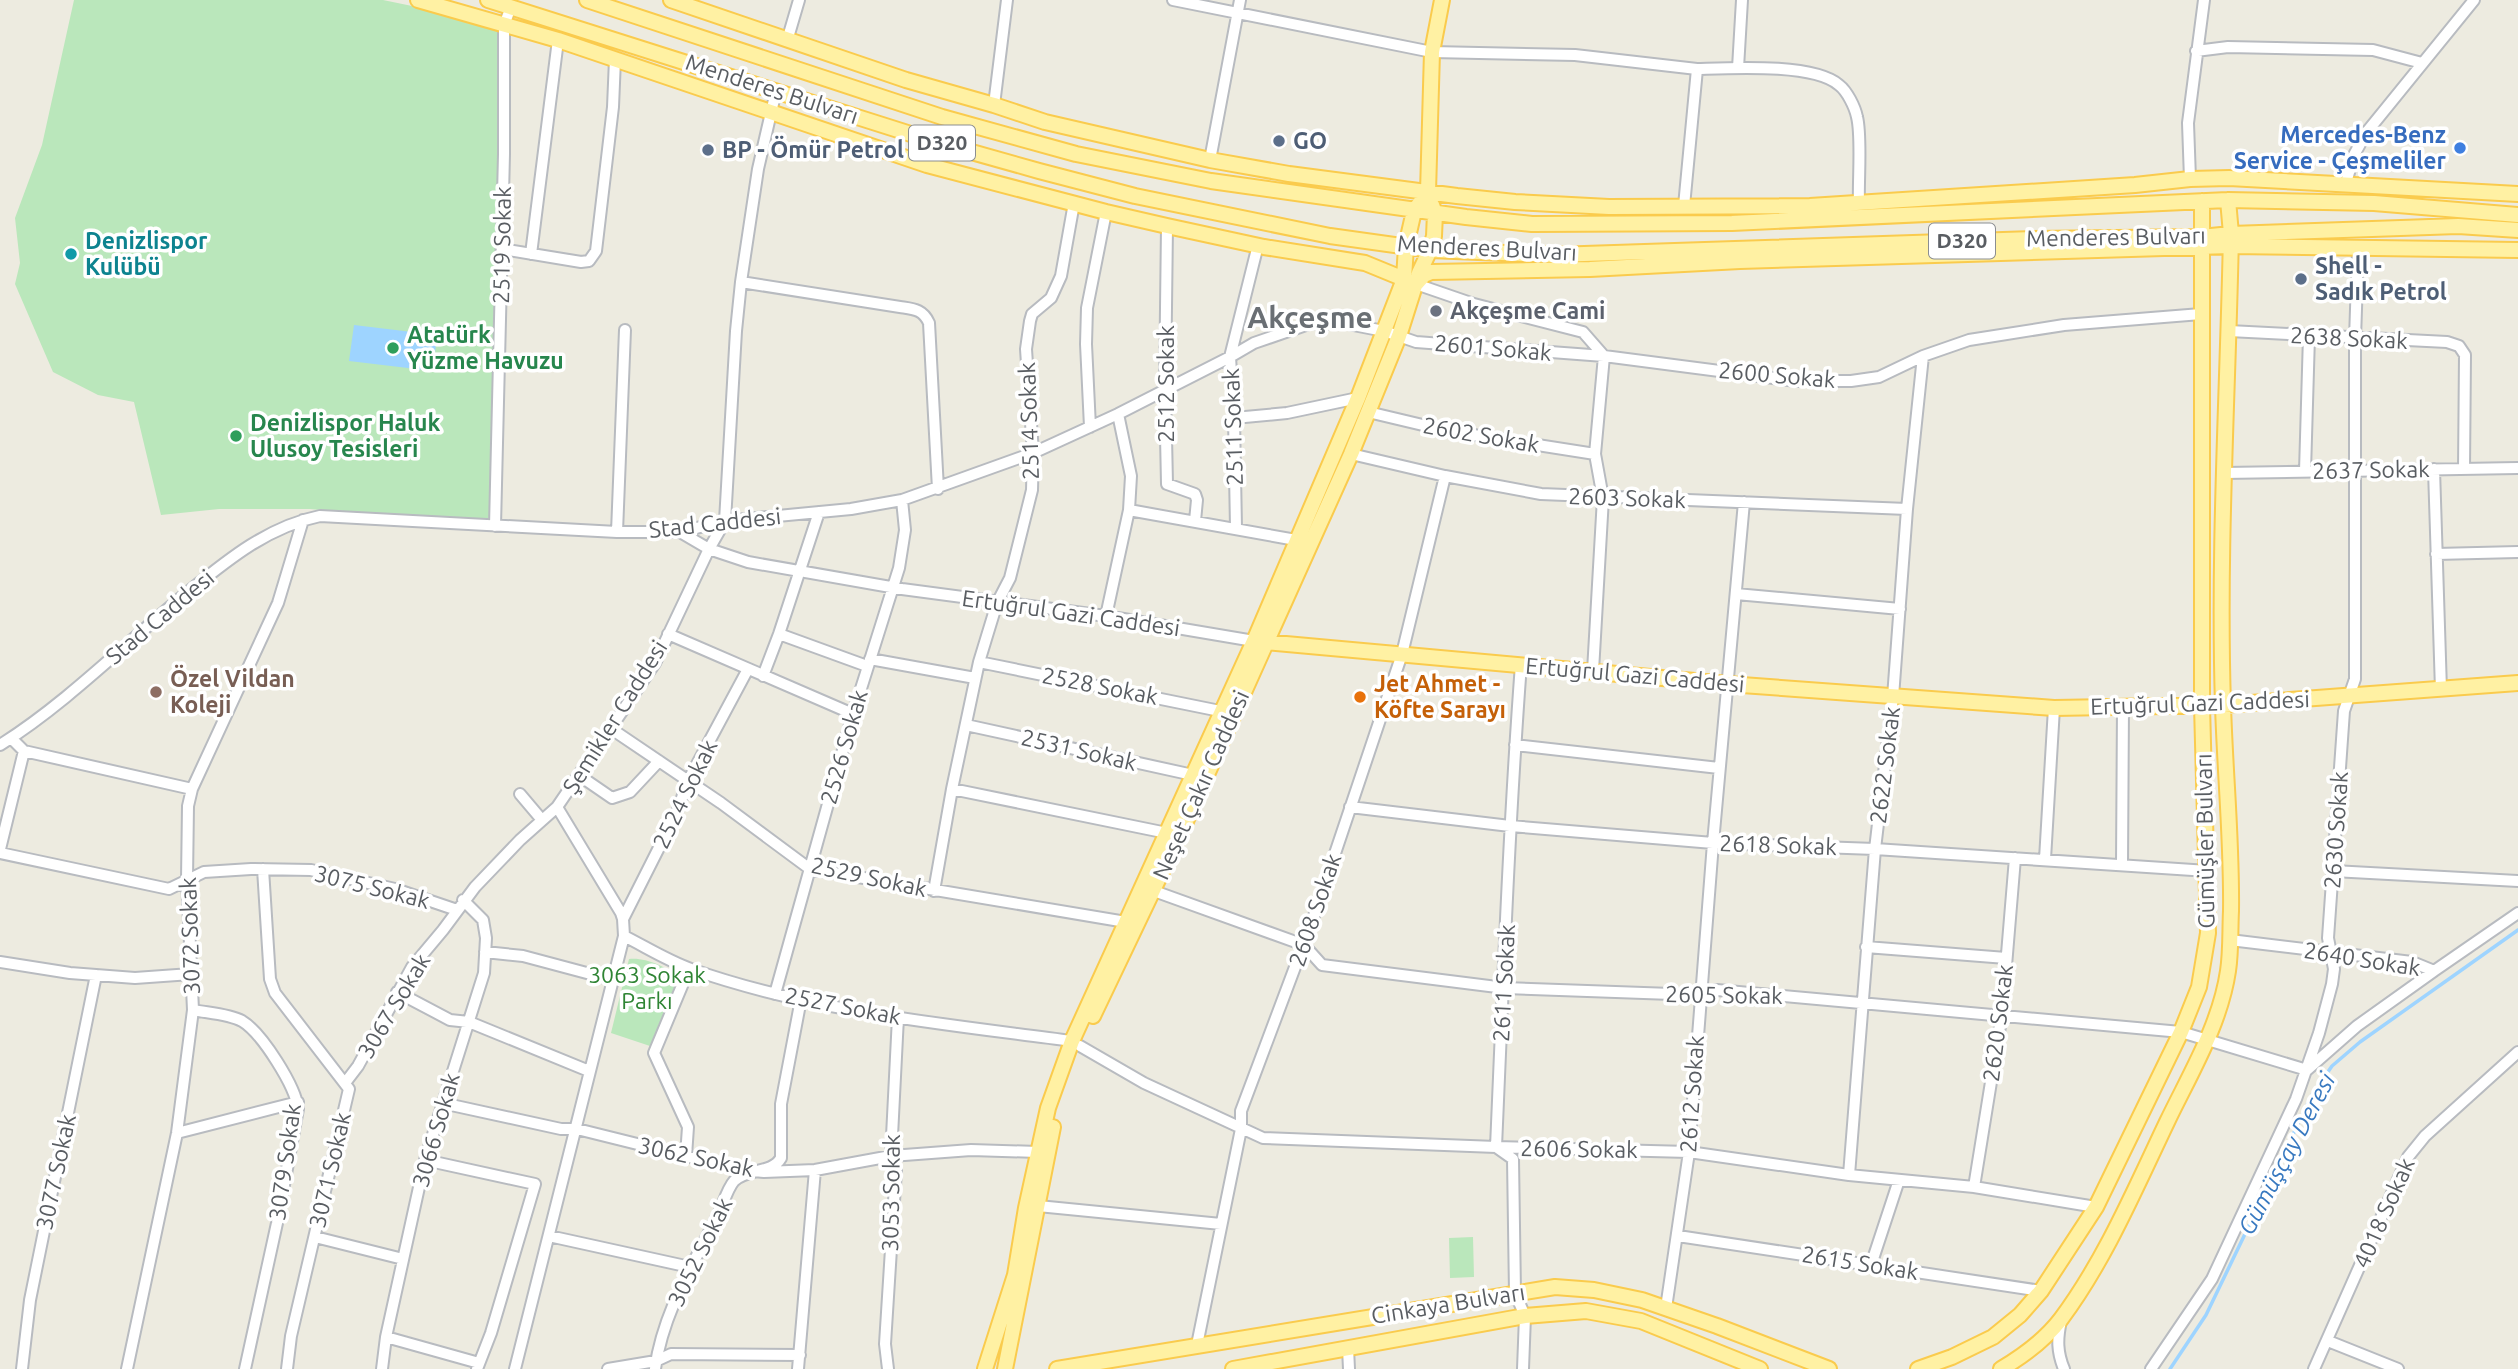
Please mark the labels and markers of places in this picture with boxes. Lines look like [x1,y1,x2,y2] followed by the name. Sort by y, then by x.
[2234,122,2447,174] place label: Mercedes-Benz Service - Çeşmeliler
[1293,128,1327,153] place label: GO
[1271,133,1287,149] marker: GO
[722,135,904,162] place label: BP - Ömür Petrol
[2452,140,2468,156] marker: Mercedes-Benz Service - Çeşmeliler
[700,142,716,158] marker: BP - Ömür Petrol
[85,228,208,279] place label: Denizlispor Kulübü
[63,246,79,262] marker: Denizlispor Kulübü
[2315,253,2447,304] place label: Shell - Sadık Petrol
[2293,271,2309,287] marker: Shell - Sadık Petrol
[1450,298,1605,324] place label: Akçeşme Cami
[1428,303,1444,319] marker: Akçeşme Cami
[407,322,564,373] place label: Atatürk Yüzme Havuzu
[385,340,401,356] marker: Atatürk Yüzme Havuzu
[250,410,440,461] place label: Denizlispor Haluk Ulusoy Tesisleri
[228,428,244,444] marker: Denizlispor Haluk Ulusoy Tesisleri
[170,664,295,717] place label: Özel Vildan Koleji
[1374,671,1506,722] place label: Jet Ahmet - Köfte Sarayı
[148,684,164,700] marker: Özel Vildan Koleji
[1352,689,1368,705] marker: Jet Ahmet - Köfte Sarayı

